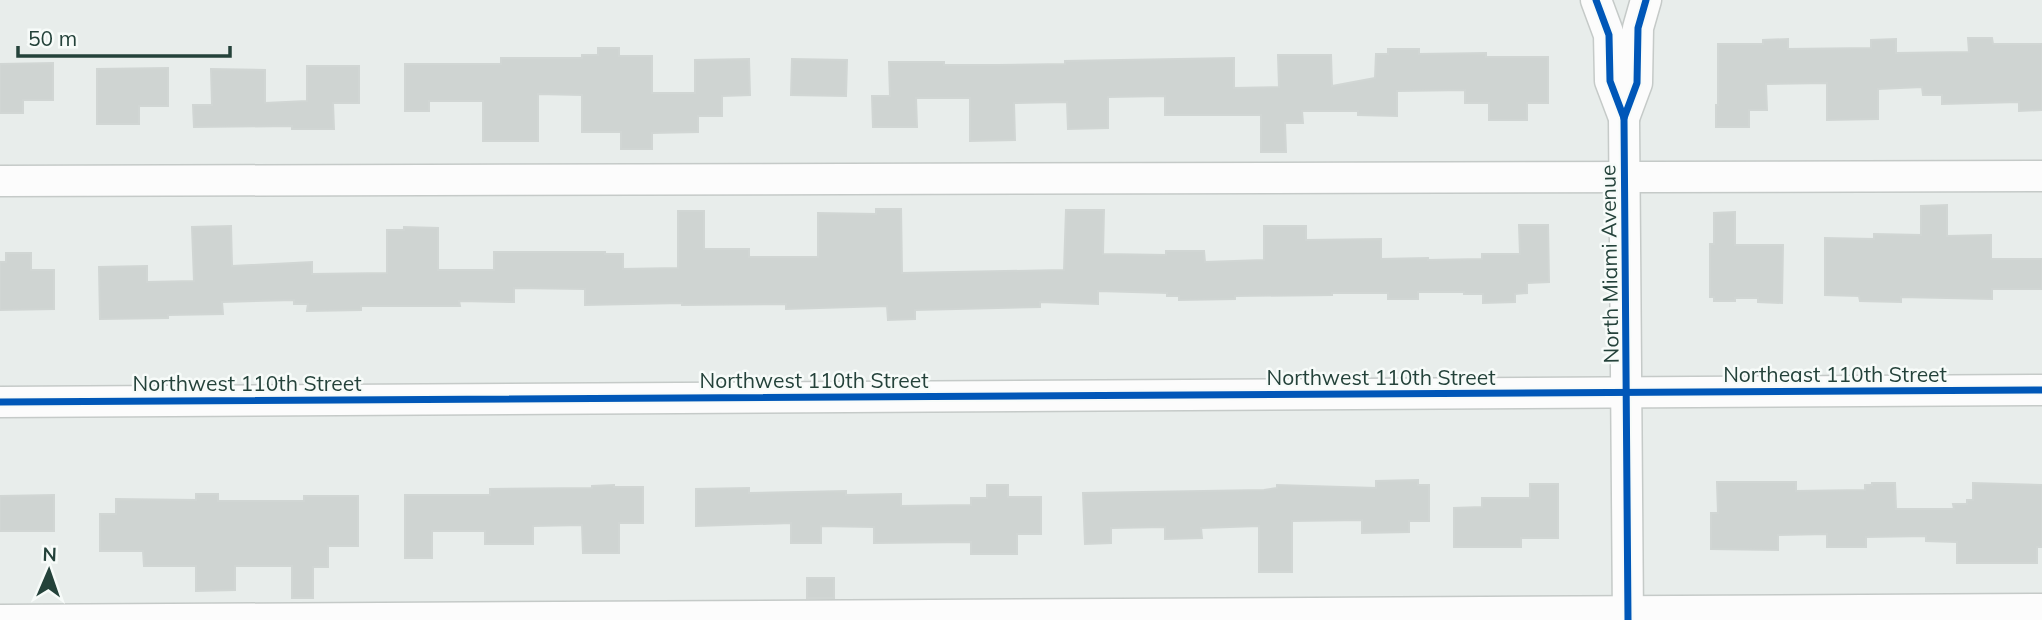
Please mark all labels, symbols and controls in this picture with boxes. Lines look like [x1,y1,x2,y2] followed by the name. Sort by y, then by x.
[18,14,229,58] scale bar
[28,25,77,51] text: 50 m
[1594,164,1624,364] street label: North Miami Avenue
[1723,361,1947,387] street label: Northeast 110th Street
[1266,364,1496,390] street label: Northwest 110th Street
[699,367,929,393] street label: Northwest 110th Street
[132,370,362,396] street label: Northwest 110th Street
[14,536,84,606] north arrow
[42,542,57,566] text: N

